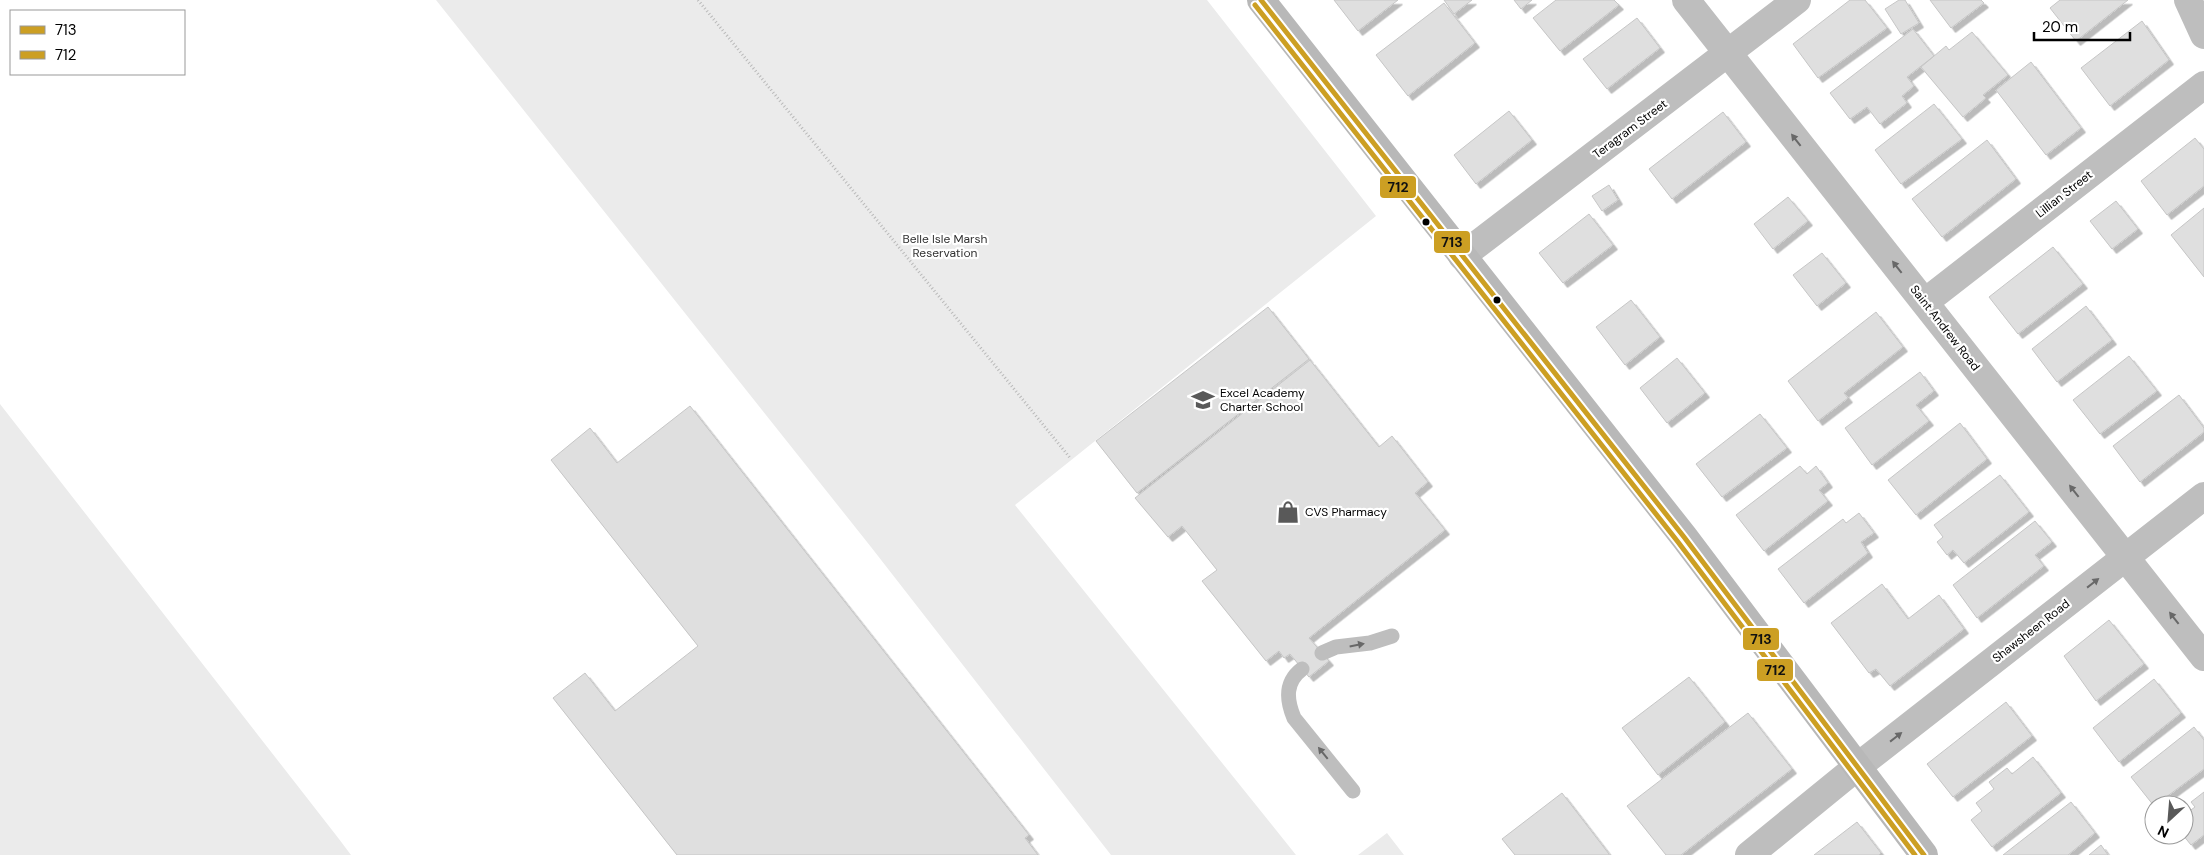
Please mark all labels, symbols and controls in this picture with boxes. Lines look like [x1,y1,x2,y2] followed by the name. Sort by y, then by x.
[10,10,185,75] legend
[2034,10,2130,42] scale bar
[2042,17,2078,37] text: 20 m
[55,20,77,40] text: 713
[55,45,76,65] text: 712
[1590,96,1671,162] street label: Teragram Street
[1791,133,1801,146] one-way arrow
[2032,167,2096,221] street label: Lillian Street
[1379,175,1417,199] line badge: 712
[1388,178,1408,196] text: 712
[1421,217,1431,227] unlabelled marker
[1433,230,1471,254] line badge: 713
[903,231,988,261] park label: Belle Isle Marsh Reservation
[1441,233,1463,251] text: 713
[1891,261,1902,274] one-way arrow
[1906,282,1984,374] street label: Saint Andrew Road
[1492,295,1502,305] unlabelled marker
[1220,385,1305,415] place label: Excel Academy Charter School
[1190,387,1216,413] school or university icon: Excel Academy Charter School
[2068,485,2079,498] one-way arrow
[1275,499,1301,525] shop icon: CVS Pharmacy
[1305,504,1387,520] place label: CVS Pharmacy
[2086,577,2099,588] one-way arrow
[1989,596,2073,666] street label: Shawsheen Road
[2169,612,2179,625] one-way arrow
[1742,627,1780,651] line badge: 713
[1750,630,1772,648] text: 713
[1349,641,1364,649] one-way arrow
[1756,658,1794,682] line badge: 712
[1765,661,1785,679] text: 712
[1889,731,1902,742] one-way arrow
[1317,747,1328,760] one-way arrow
[2144,795,2194,845] north arrow
[2155,821,2172,842] text: N

